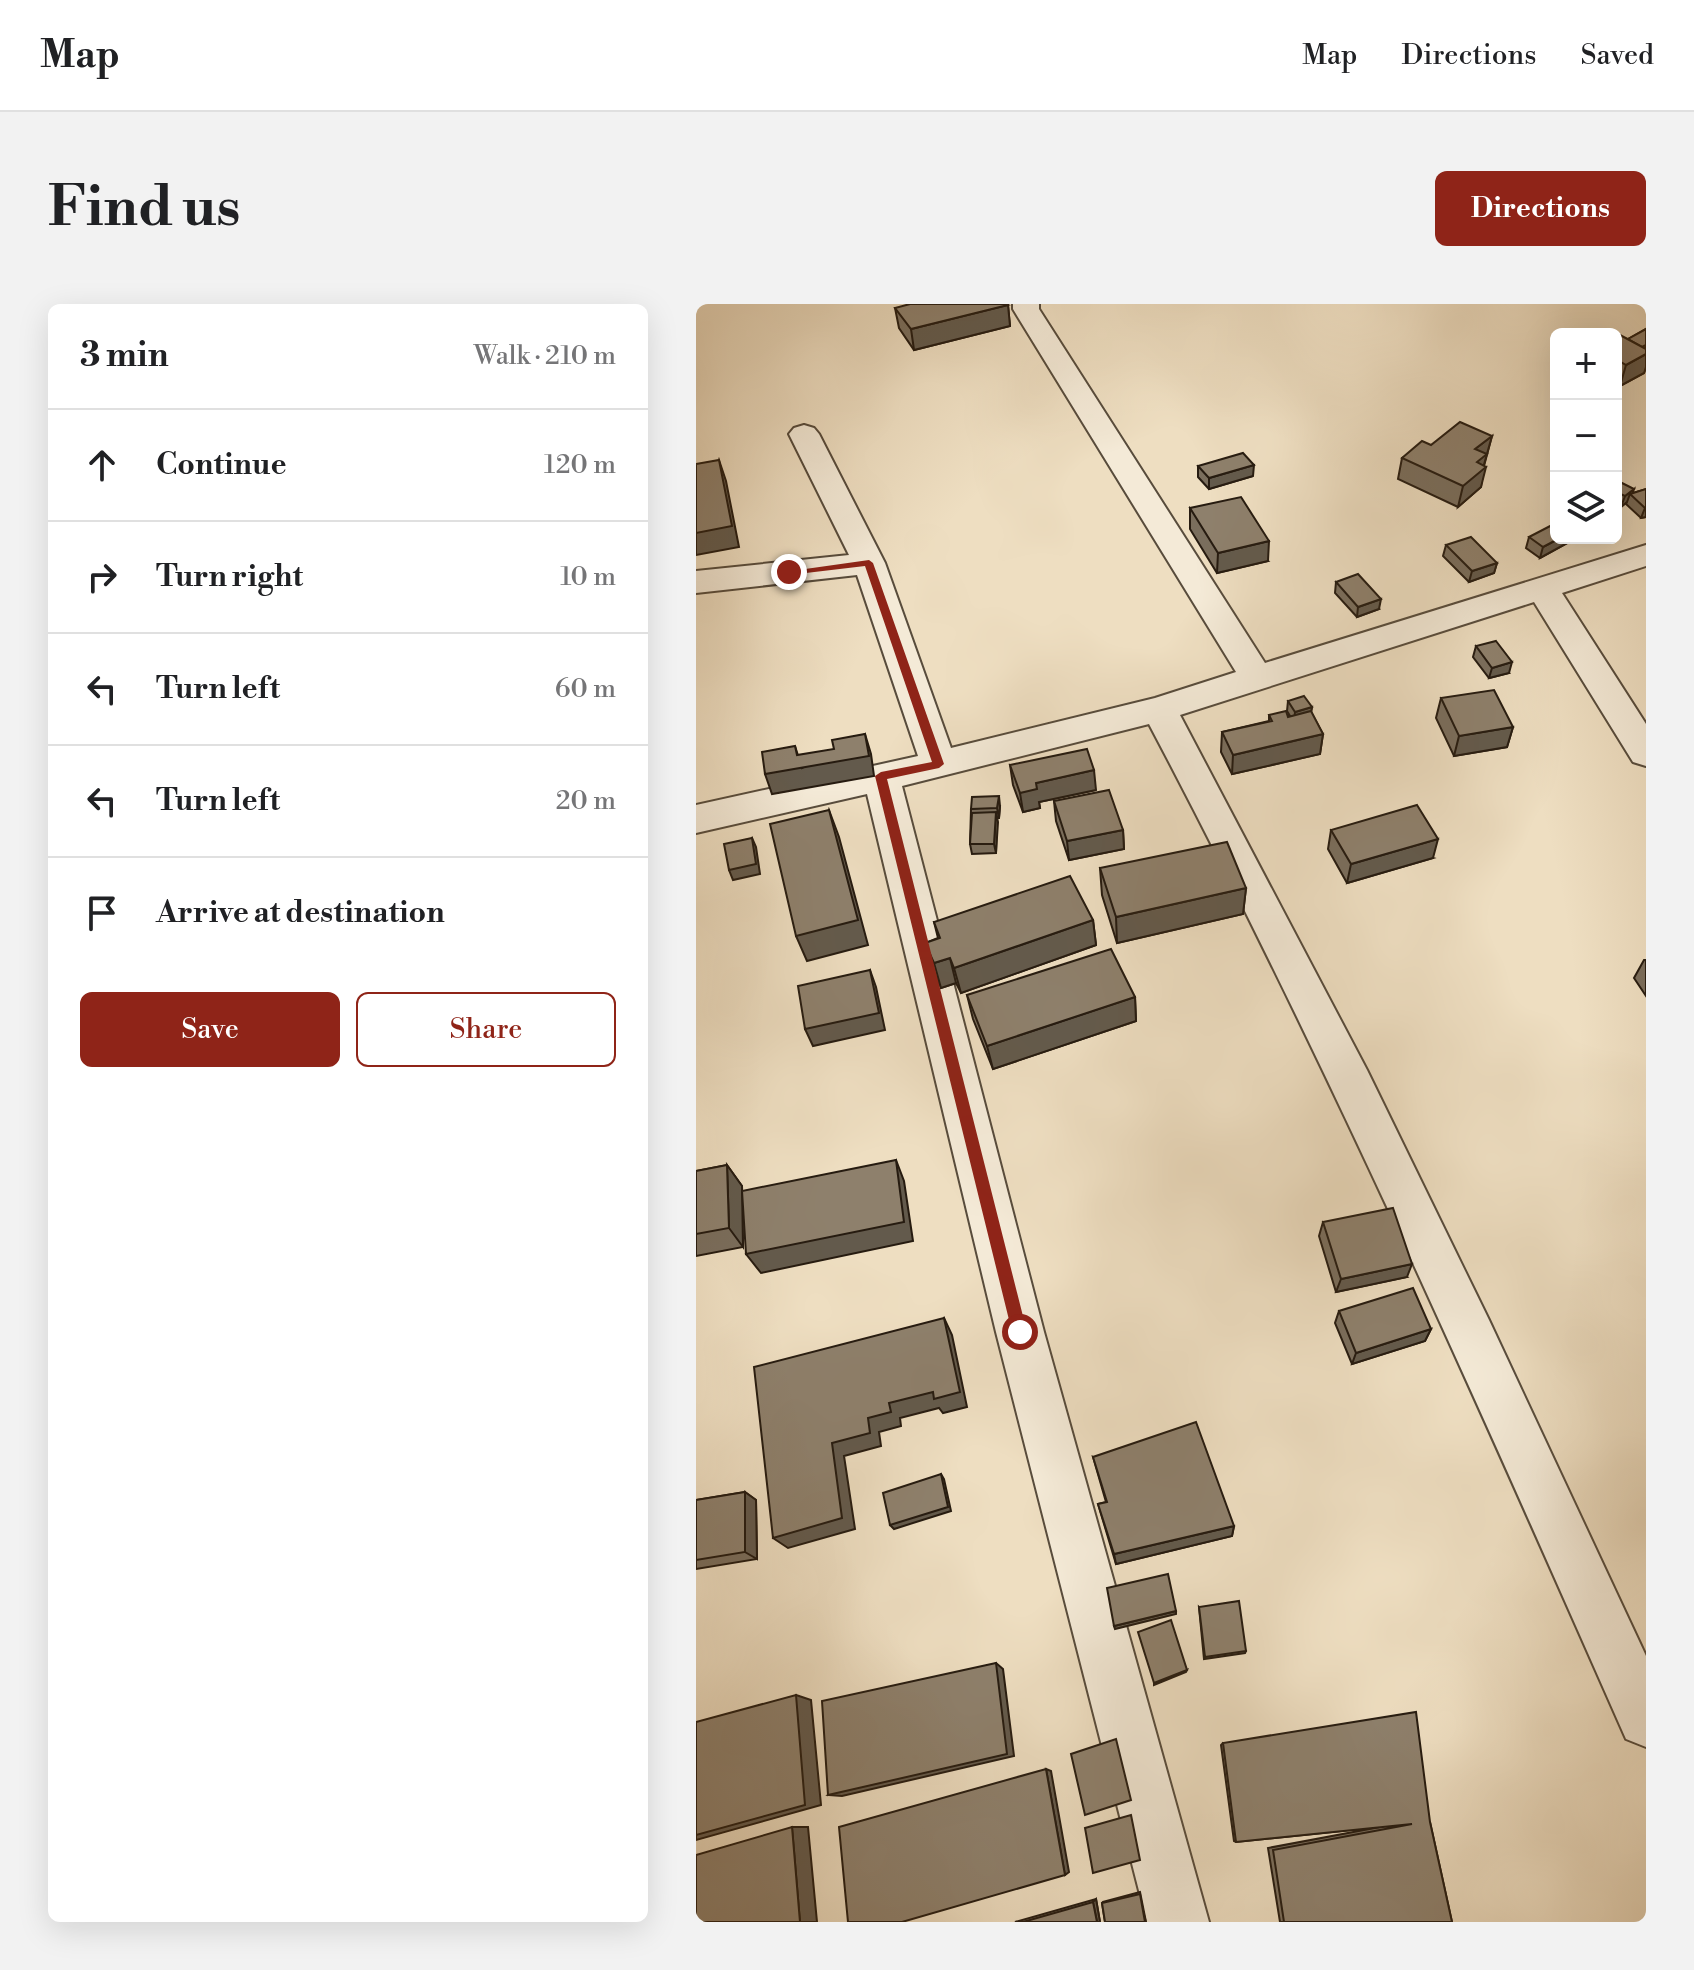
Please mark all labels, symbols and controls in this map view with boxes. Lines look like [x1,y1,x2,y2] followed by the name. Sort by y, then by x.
[40,32,120,79] text: Map
[1302,38,1357,73] text: Map
[1401,38,1536,73] text: Directions
[1580,38,1654,73] text: Saved
[1435,171,1646,246] button: Directions
[48,173,241,243] text: Find us
[1550,328,1622,544] map controls
[1550,328,1622,400] button: +
[80,335,169,377] text: 3 min
[474,340,616,372] text: Walk · 210 m
[1550,400,1622,472] button: −
[80,443,124,487] icon: ahead
[156,446,287,484] text: Continue
[544,449,616,481] text: 120 m
[1550,472,1622,544] button: layers
[771,554,807,590] route end
[80,555,124,599] icon: right
[156,558,303,596] text: Turn right
[560,561,616,593] text: 10 m
[80,667,124,711] icon: left
[156,670,280,708] text: Turn left
[555,673,616,705] text: 60 m
[80,779,124,823] icon: left
[156,782,280,820] text: Turn left
[556,785,616,817] text: 20 m
[80,891,124,935] icon: arrive
[156,894,445,932] text: Arrive at destination
[80,992,340,1067] button: Save
[356,992,616,1067] button: Share
[1002,1314,1038,1350] route start

